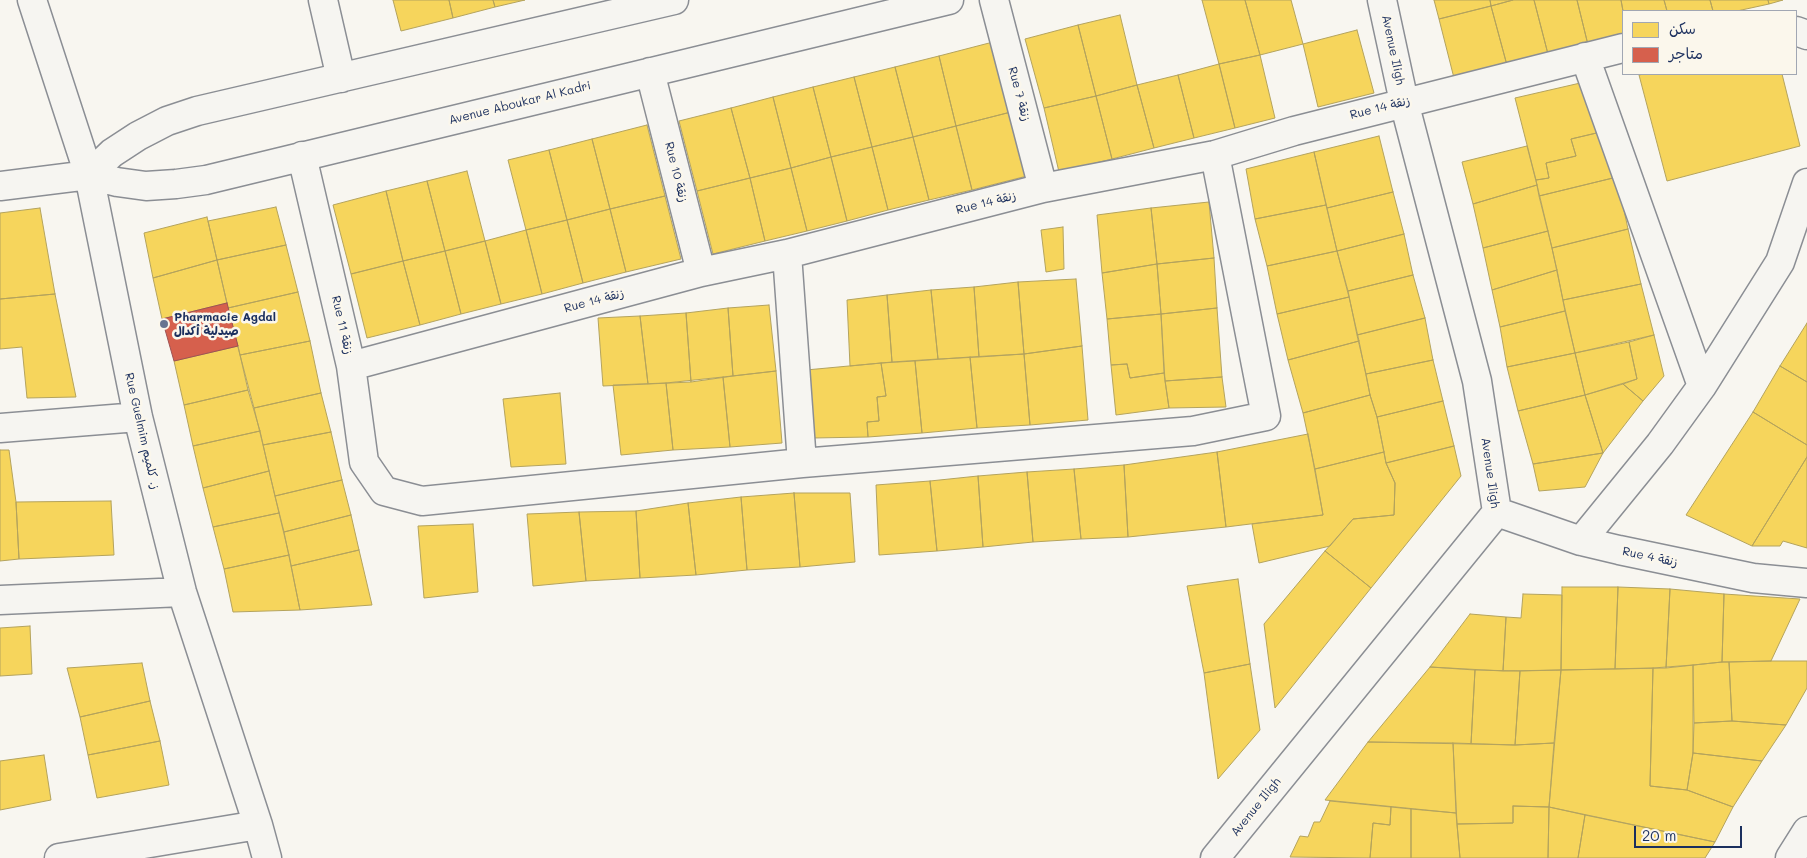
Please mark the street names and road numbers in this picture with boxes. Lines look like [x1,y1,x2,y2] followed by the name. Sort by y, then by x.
[1379,14,1407,86] street label: Avenue Iligh
[1005,65,1033,123] street label: Rue 7 زنقة
[447,78,593,128] street label: Avenue Aboukar Al Kadri
[1348,94,1412,122] street label: Rue 14 زنقة
[662,140,690,204] street label: Rue 10 زنقة
[954,189,1018,217] street label: Rue 14 زنقة
[562,286,626,316] street label: Rue 14 زنقة
[328,294,356,356] street label: Rue 11 زنقة
[122,371,162,491] street label: Rue Guelmim ز. كلميم
[1478,437,1502,509] street label: Avenue Iligh
[1621,544,1679,570] street label: Rue 4 زنقة
[1228,775,1284,839] street label: Avenue Iligh

